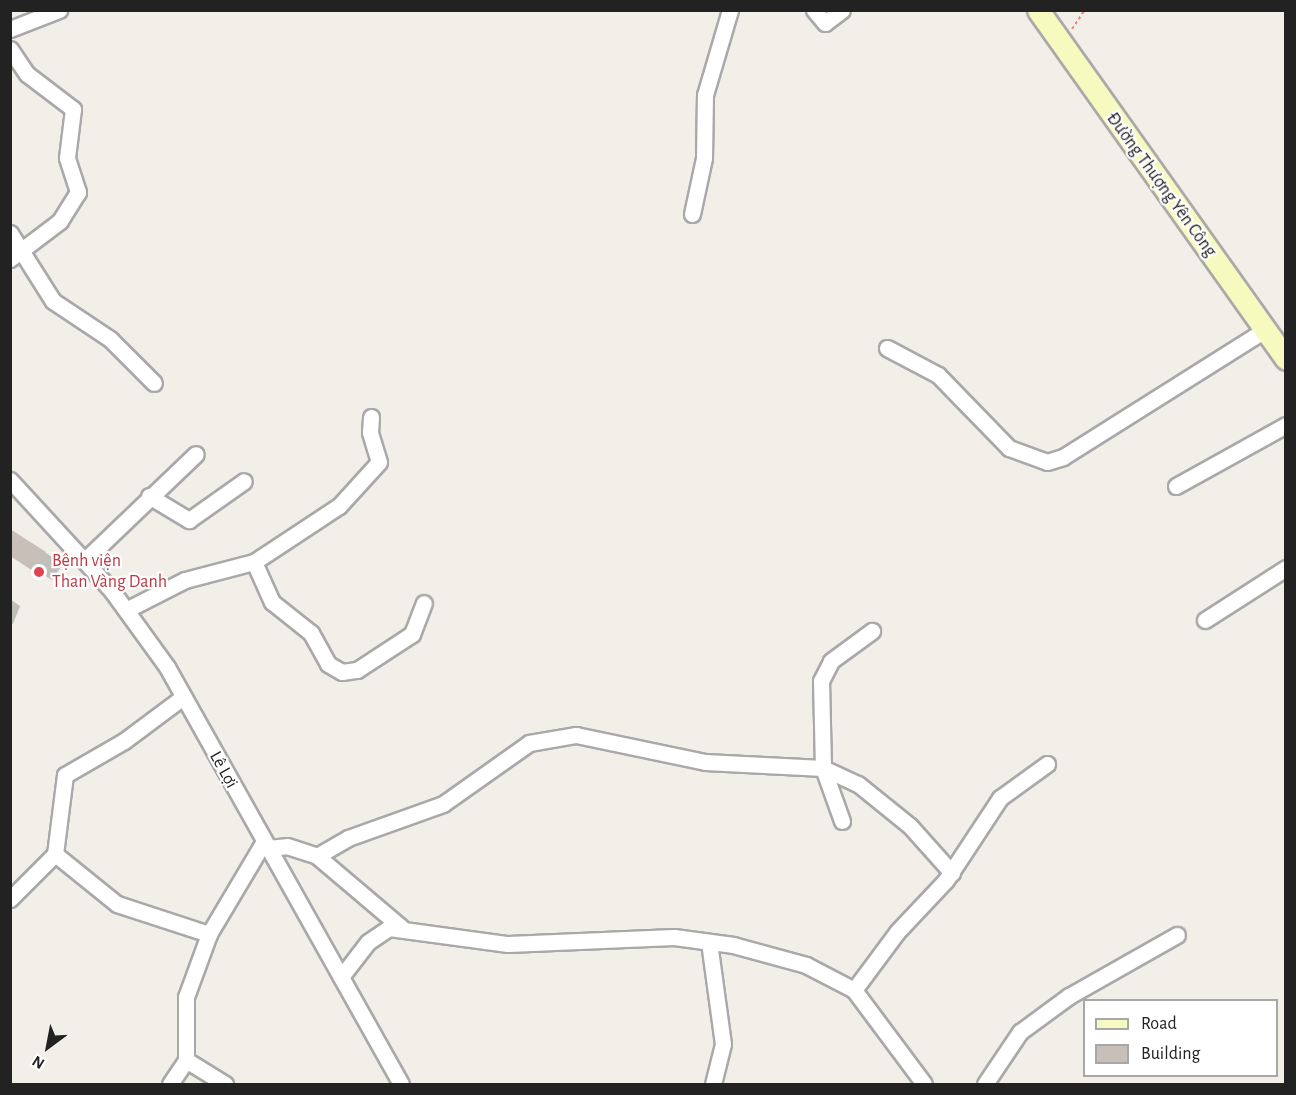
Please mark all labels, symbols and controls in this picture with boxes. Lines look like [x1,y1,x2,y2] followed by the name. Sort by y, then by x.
[1101,108,1221,262] street label: Đường Thượng Yên Công
[52,551,167,594] place label: Bệnh viện Than Vàng Danh
[30,563,48,581] marker: Bệnh viện Than Vàng Danh
[204,748,242,792] street label: Lê Lợi
[1083,999,1278,1077] legend
[1141,1015,1177,1033] text: Road
[18,1017,78,1077] north arrow
[1141,1045,1200,1063] text: Building
[30,1053,47,1072] text: N

